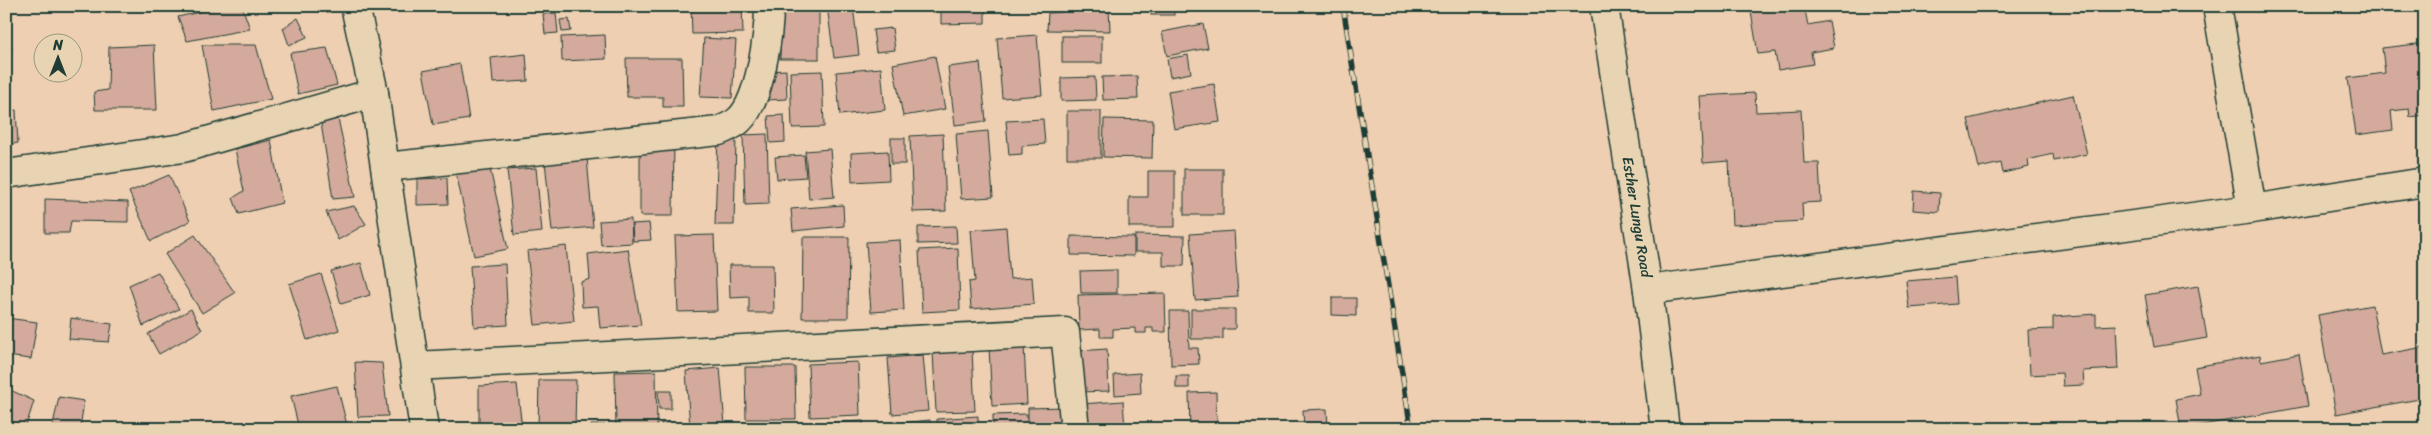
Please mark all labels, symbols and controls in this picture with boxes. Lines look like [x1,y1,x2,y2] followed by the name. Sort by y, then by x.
[32,32,82,82] north arrow
[52,33,63,58] text: N
[1615,155,1660,280] street label: Esther Lungu Road

